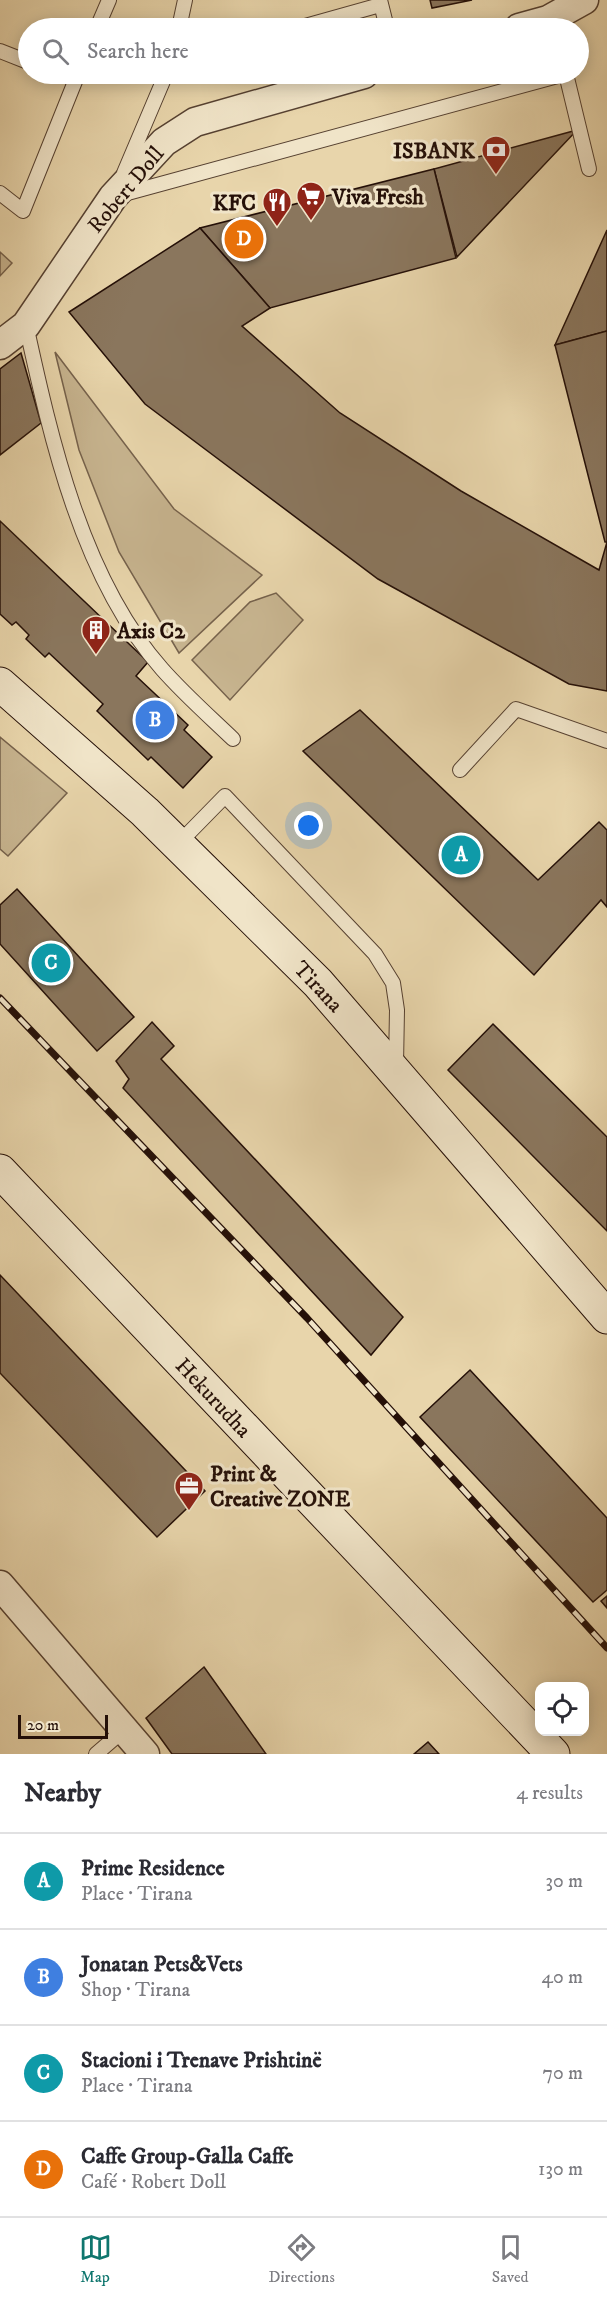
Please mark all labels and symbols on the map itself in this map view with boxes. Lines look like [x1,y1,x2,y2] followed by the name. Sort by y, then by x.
[480,134,512,176] bank icon: ISBANK
[393,138,476,165] place label: ISBANK
[82,141,170,239] street label: Robert Doll
[295,180,327,222] supermarket icon: Viva Fresh
[331,184,424,211] place label: Viva Fresh
[261,186,293,228] restaurant icon: KFC
[212,190,256,217] place label: KFC
[224,216,264,262] pin: D
[80,614,112,656] building icon: Axis C2
[116,618,186,645] place label: Axis C2
[136,698,174,742] pin: B
[294,811,323,840] your location
[442,832,480,878] pin: A
[32,940,70,986] pin: C
[287,956,349,1019] street label: Tirana
[169,1352,257,1444] street label: Hekurudha
[210,1461,351,1513] place label: Print & Creative ZONE
[173,1470,205,1512] office icon: Print & Creative ZONE
[18,1712,108,1740] scale bar

